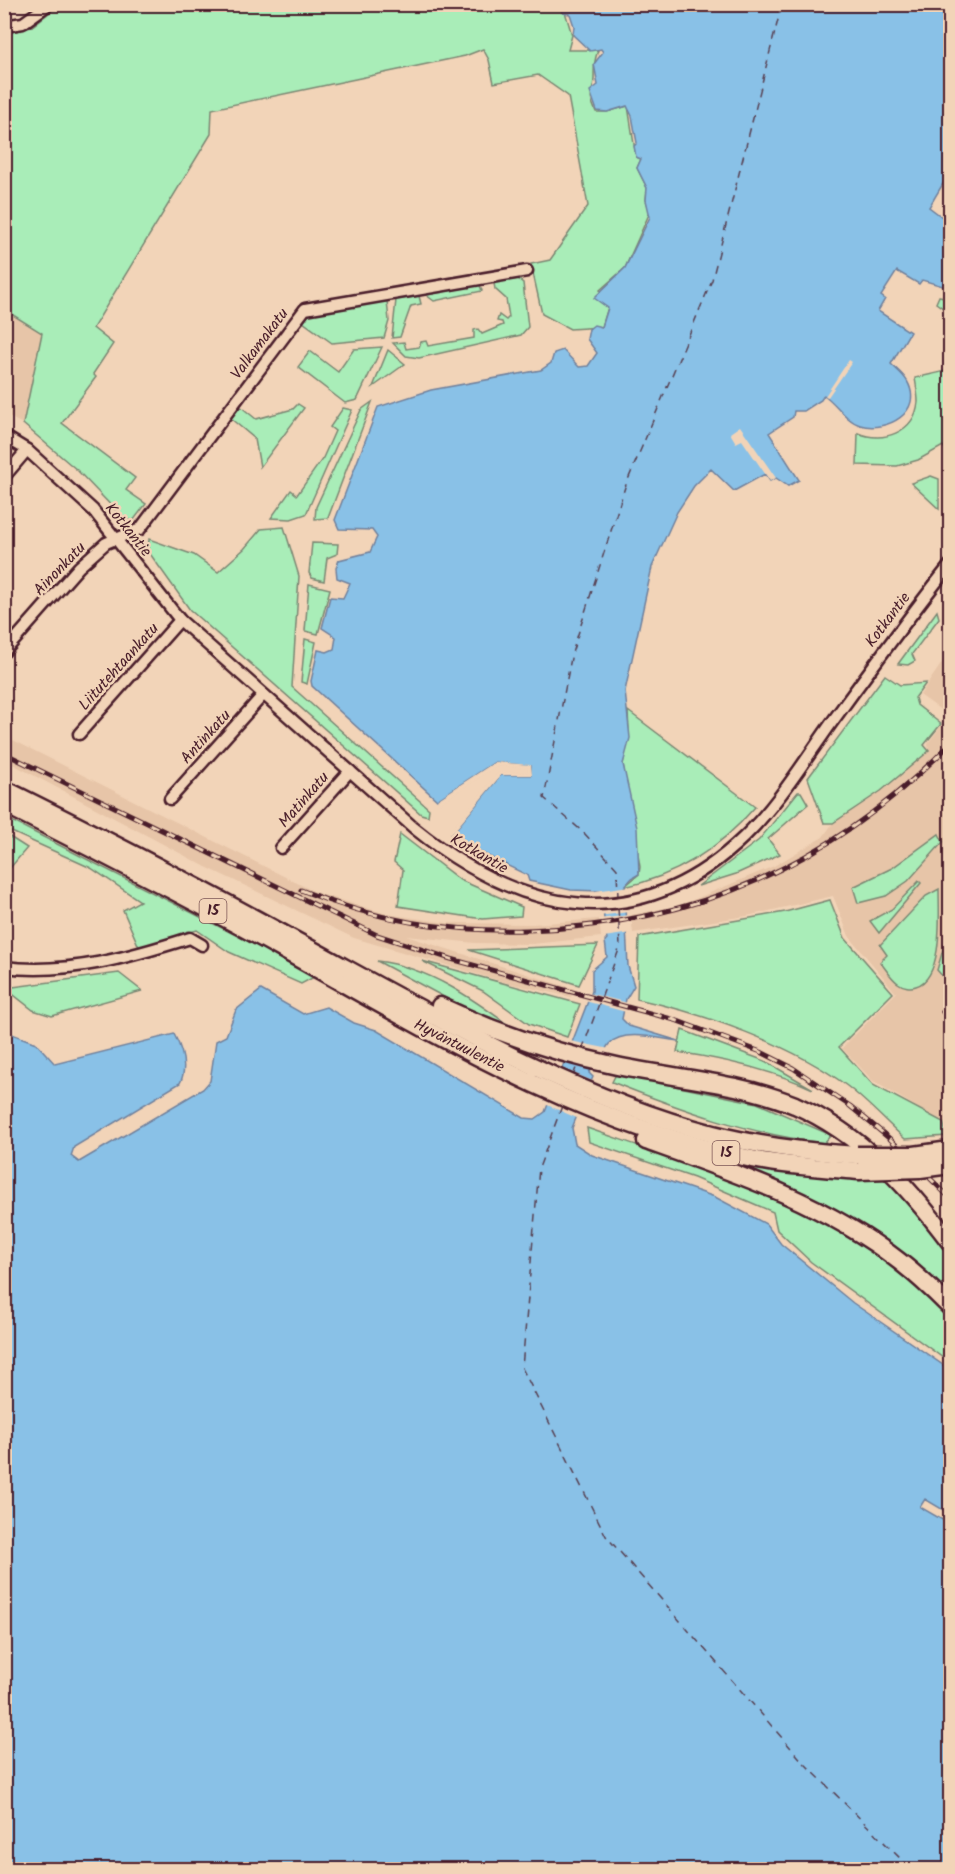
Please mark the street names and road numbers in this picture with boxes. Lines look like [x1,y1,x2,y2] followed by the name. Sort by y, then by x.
[225,303,295,385] street label: Valkamakatu
[98,497,158,563] street label: Kotkantie
[28,536,92,602] street label: Ainonkatu
[859,587,917,653] street label: Kotkantie
[73,617,166,717] street label: Liitutehtaankatu
[175,704,237,770] street label: Antinkatu
[272,766,336,834] street label: Matinkatu
[445,827,513,881] street label: Kotkantie
[200,899,226,923] road number: 15
[409,1012,509,1080] street label: Hyväntuulentie
[712,1141,740,1165] road number: 15

